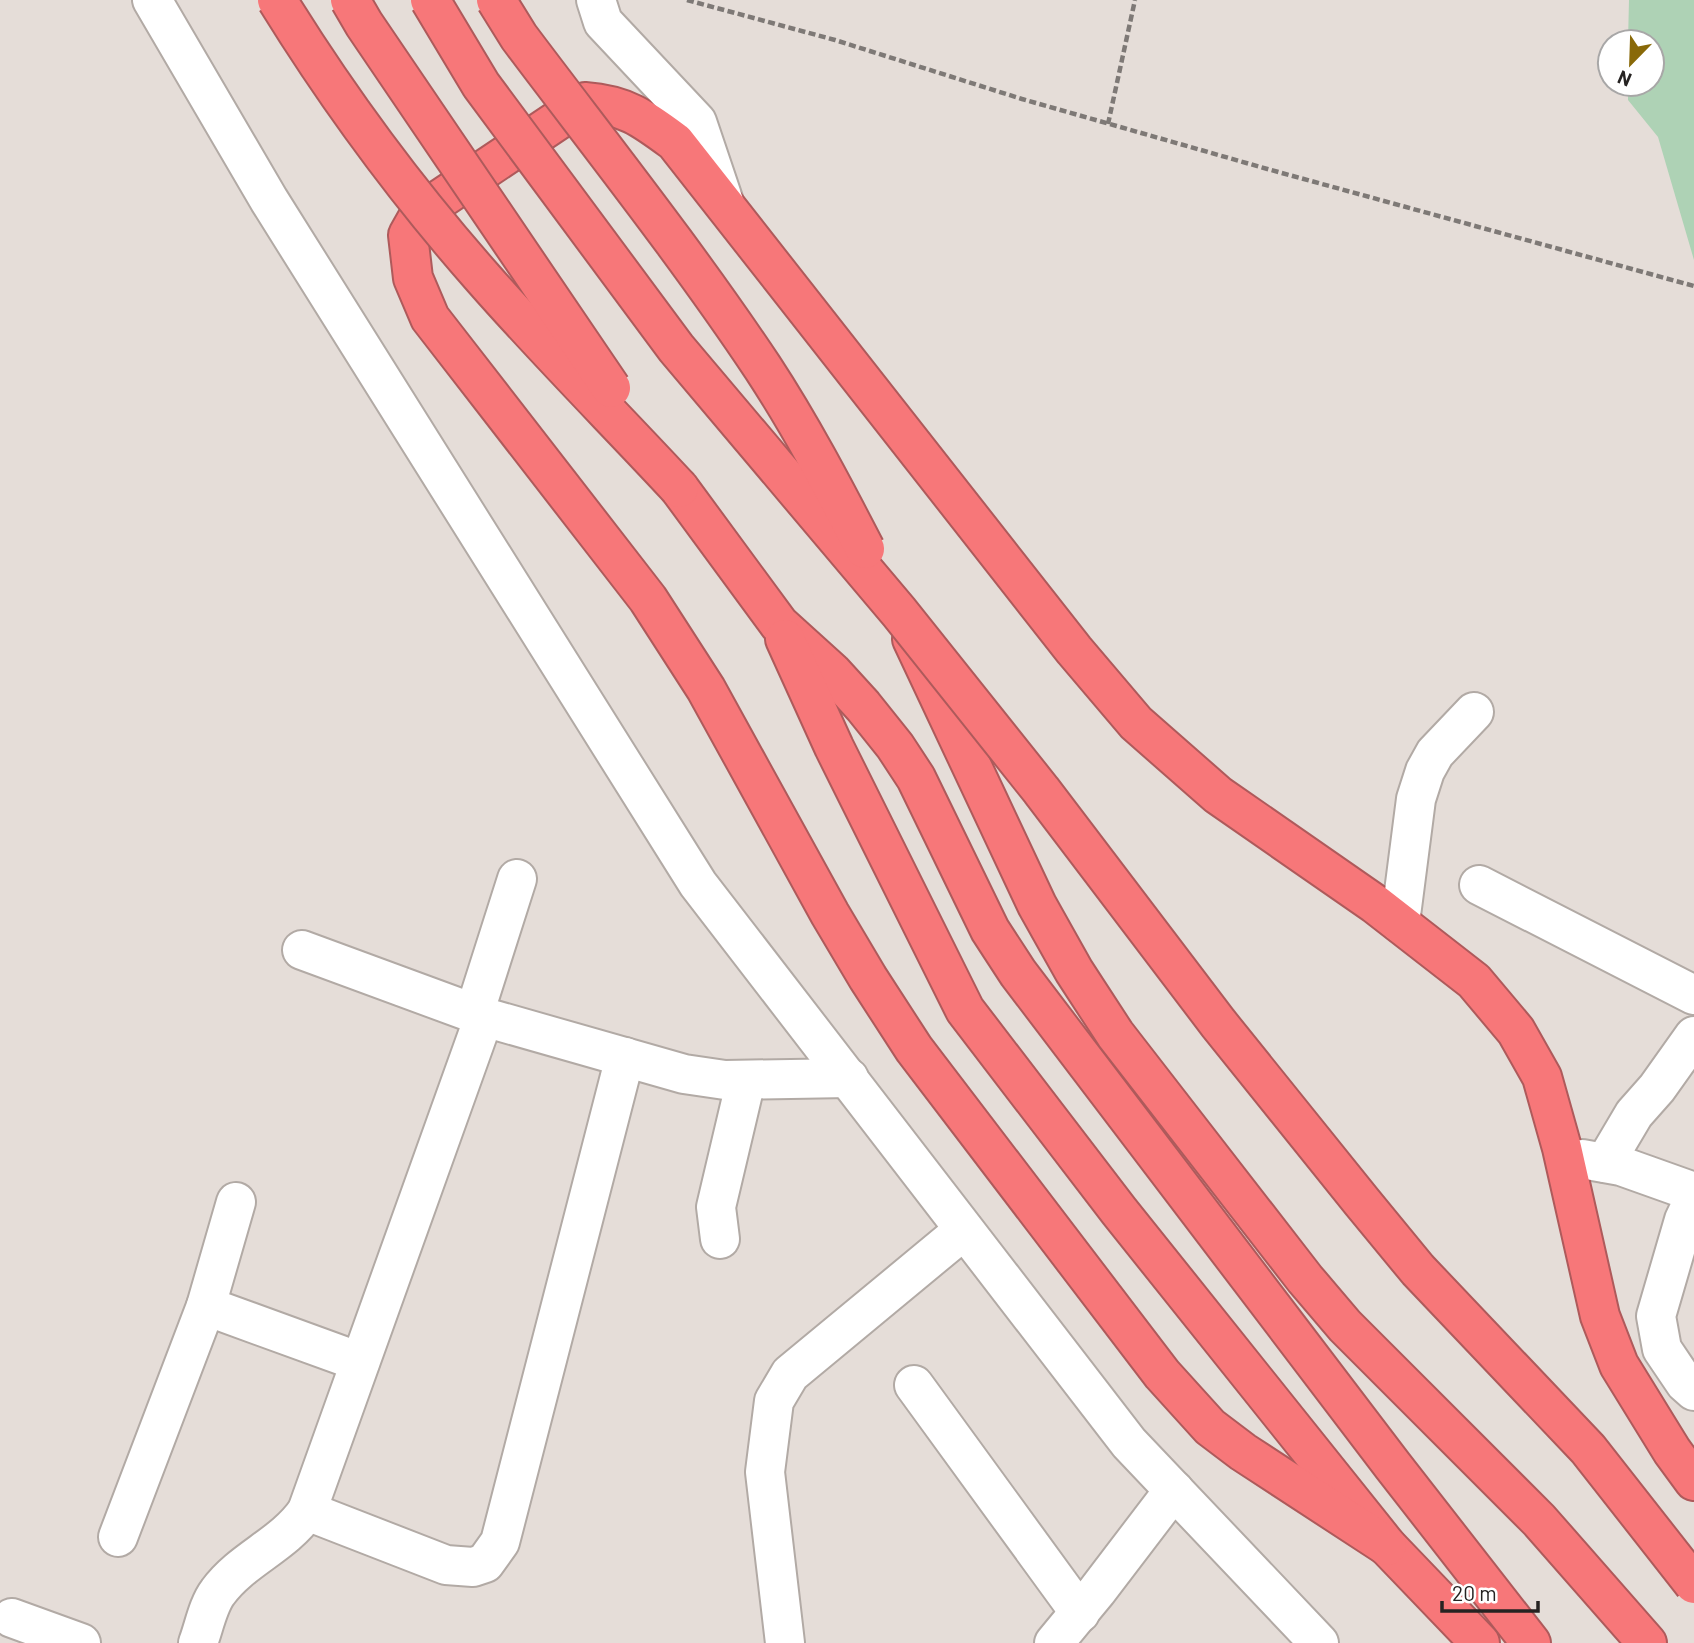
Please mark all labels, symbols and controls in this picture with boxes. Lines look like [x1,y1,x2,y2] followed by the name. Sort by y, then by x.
[1596,28,1666,98] north arrow
[1614,66,1634,92] text: N
[1442,1570,1538,1614] scale bar
[1452,1580,1497,1605] text: 20 m

